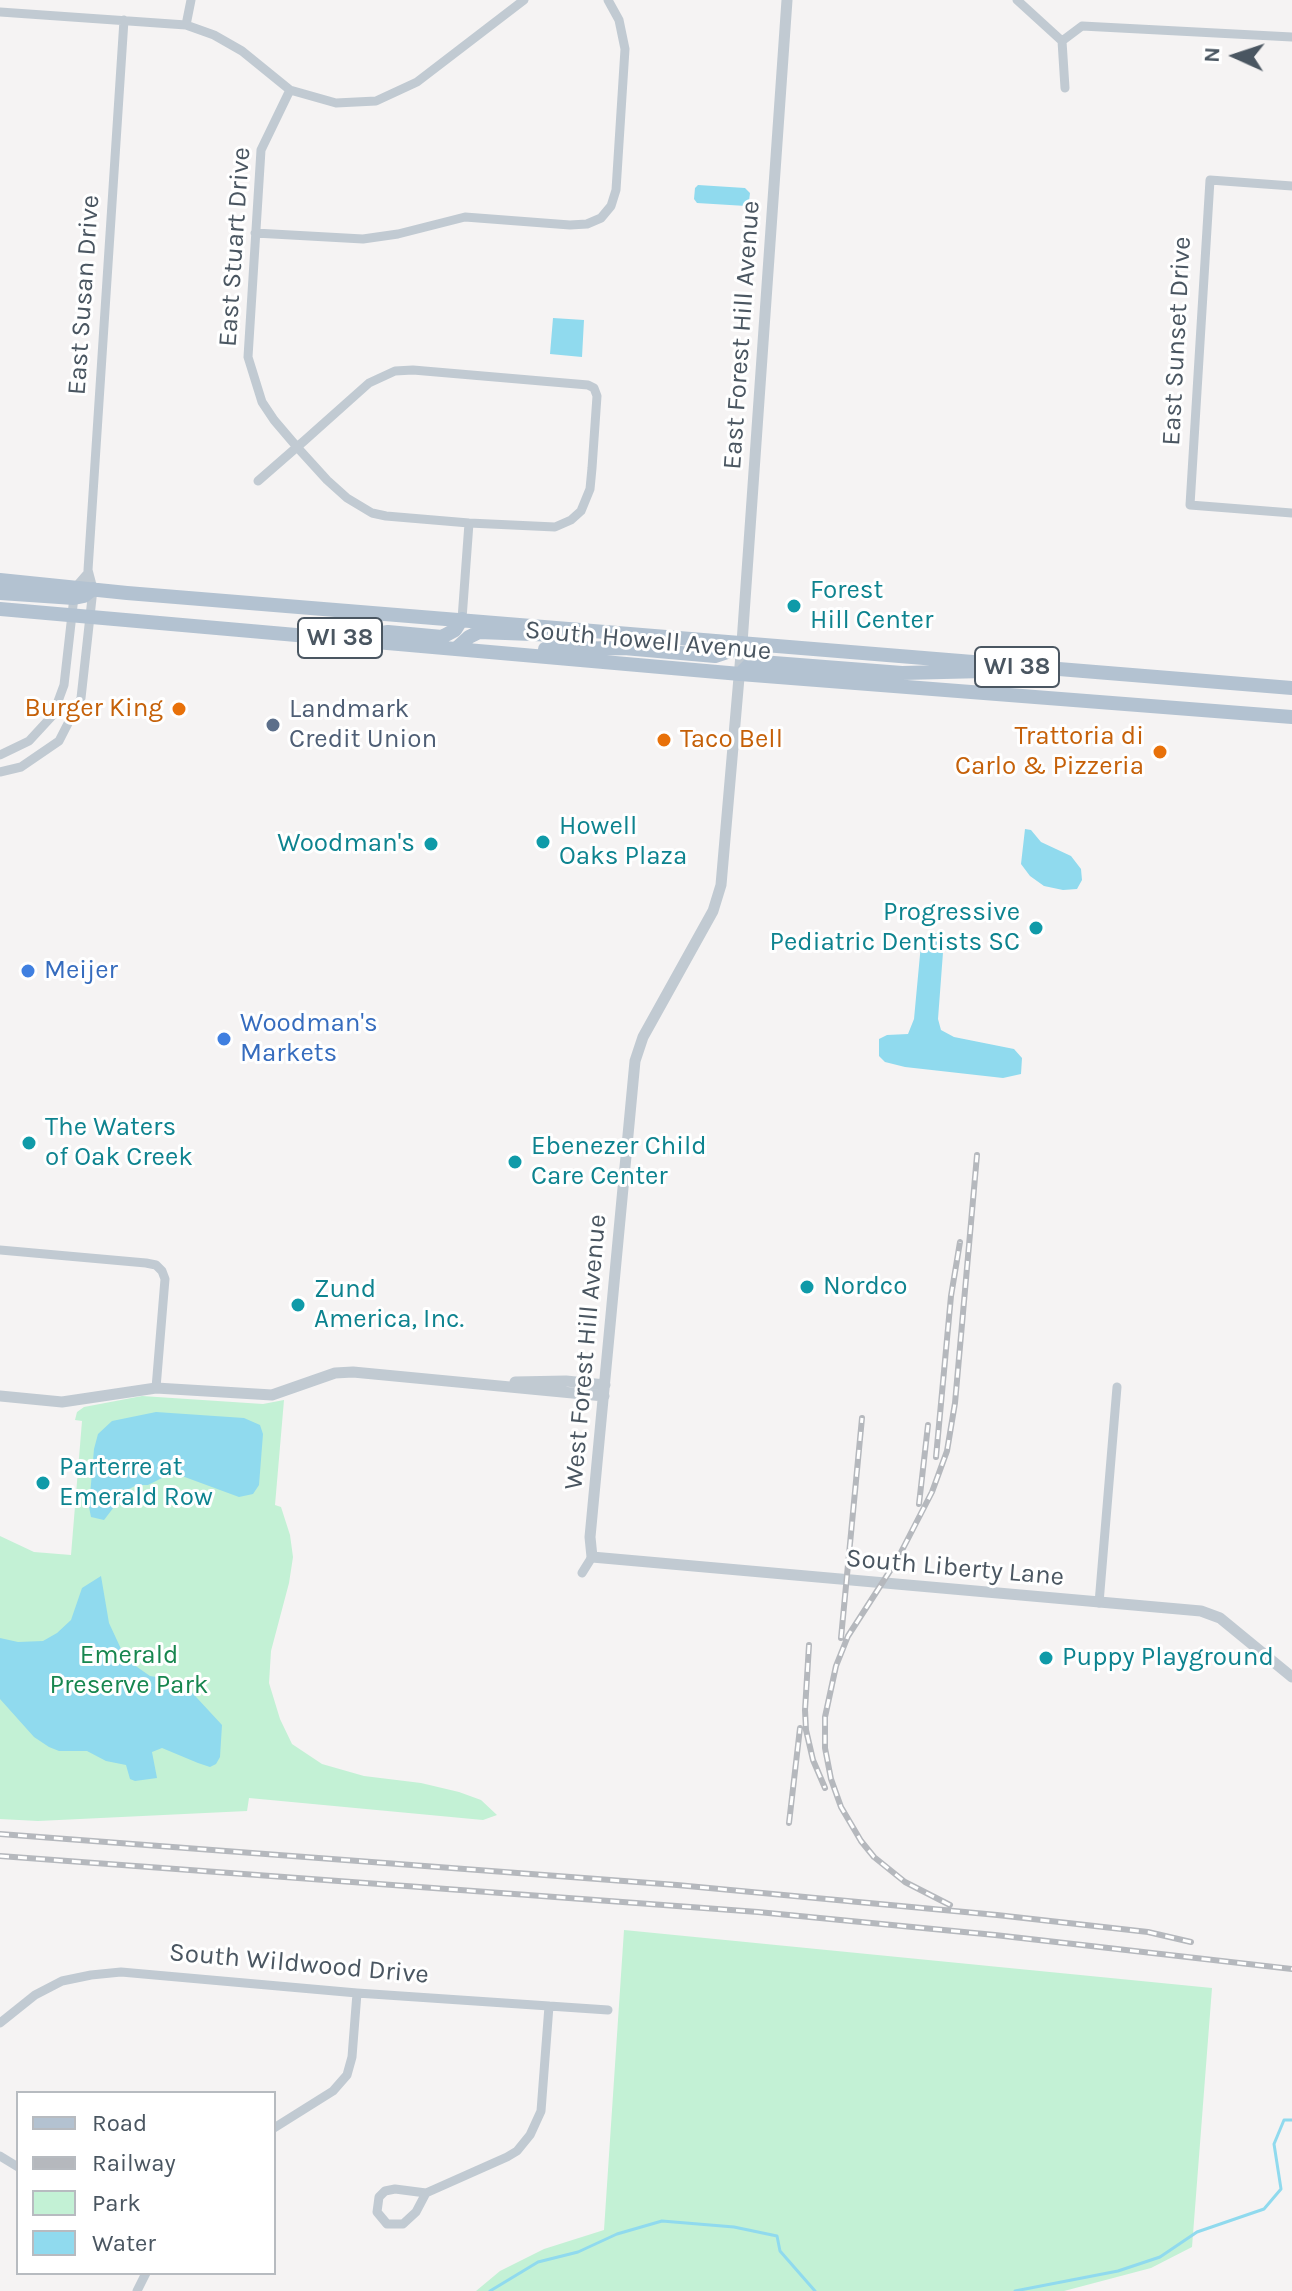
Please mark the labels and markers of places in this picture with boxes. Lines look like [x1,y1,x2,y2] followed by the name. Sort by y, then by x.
[810,575,933,636] place label: Forest Hill Center
[785,597,803,615] marker: Forest Hill Center
[25,693,163,725] place label: Burger King
[289,694,437,756] place label: Landmark Credit Union
[170,700,188,718] marker: Burger King
[264,716,282,734] marker: Landmark Credit Union
[955,721,1144,782] place label: Trattoria di Carlo & Pizzeria
[680,724,783,756] place label: Taco Bell
[655,731,673,749] marker: Taco Bell
[1151,743,1169,761] marker: Trattoria di Carlo & Pizzeria
[559,811,687,872] place label: Howell Oaks Plaza
[277,828,415,860] place label: Woodman's
[534,833,552,851] marker: Howell Oaks Plaza
[422,835,440,853] marker: Woodman's
[770,897,1020,958] place label: Progressive Pediatric Dentists SC
[1027,919,1045,937] marker: Progressive Pediatric Dentists SC
[44,955,118,987] place label: Meijer
[19,962,37,980] marker: Meijer
[240,1008,378,1070] place label: Woodman's Markets
[215,1030,233,1048] marker: Woodman's Markets
[45,1112,193,1174] place label: The Waters of Oak Creek
[531,1131,707,1192] place label: Ebenezer Child Care Center
[20,1134,38,1152] marker: The Waters of Oak Creek
[506,1153,524,1171] marker: Ebenezer Child Care Center
[823,1271,907,1303] place label: Nordco
[314,1274,464,1336] place label: Zund America, Inc.
[798,1278,816,1296] marker: Nordco
[289,1296,307,1314] marker: Zund America, Inc.
[59,1452,213,1514] place label: Parterre at Emerald Row
[34,1474,52,1492] marker: Parterre at Emerald Row
[1062,1642,1274,1674] place label: Puppy Playground
[1037,1649,1055,1667] marker: Puppy Playground

